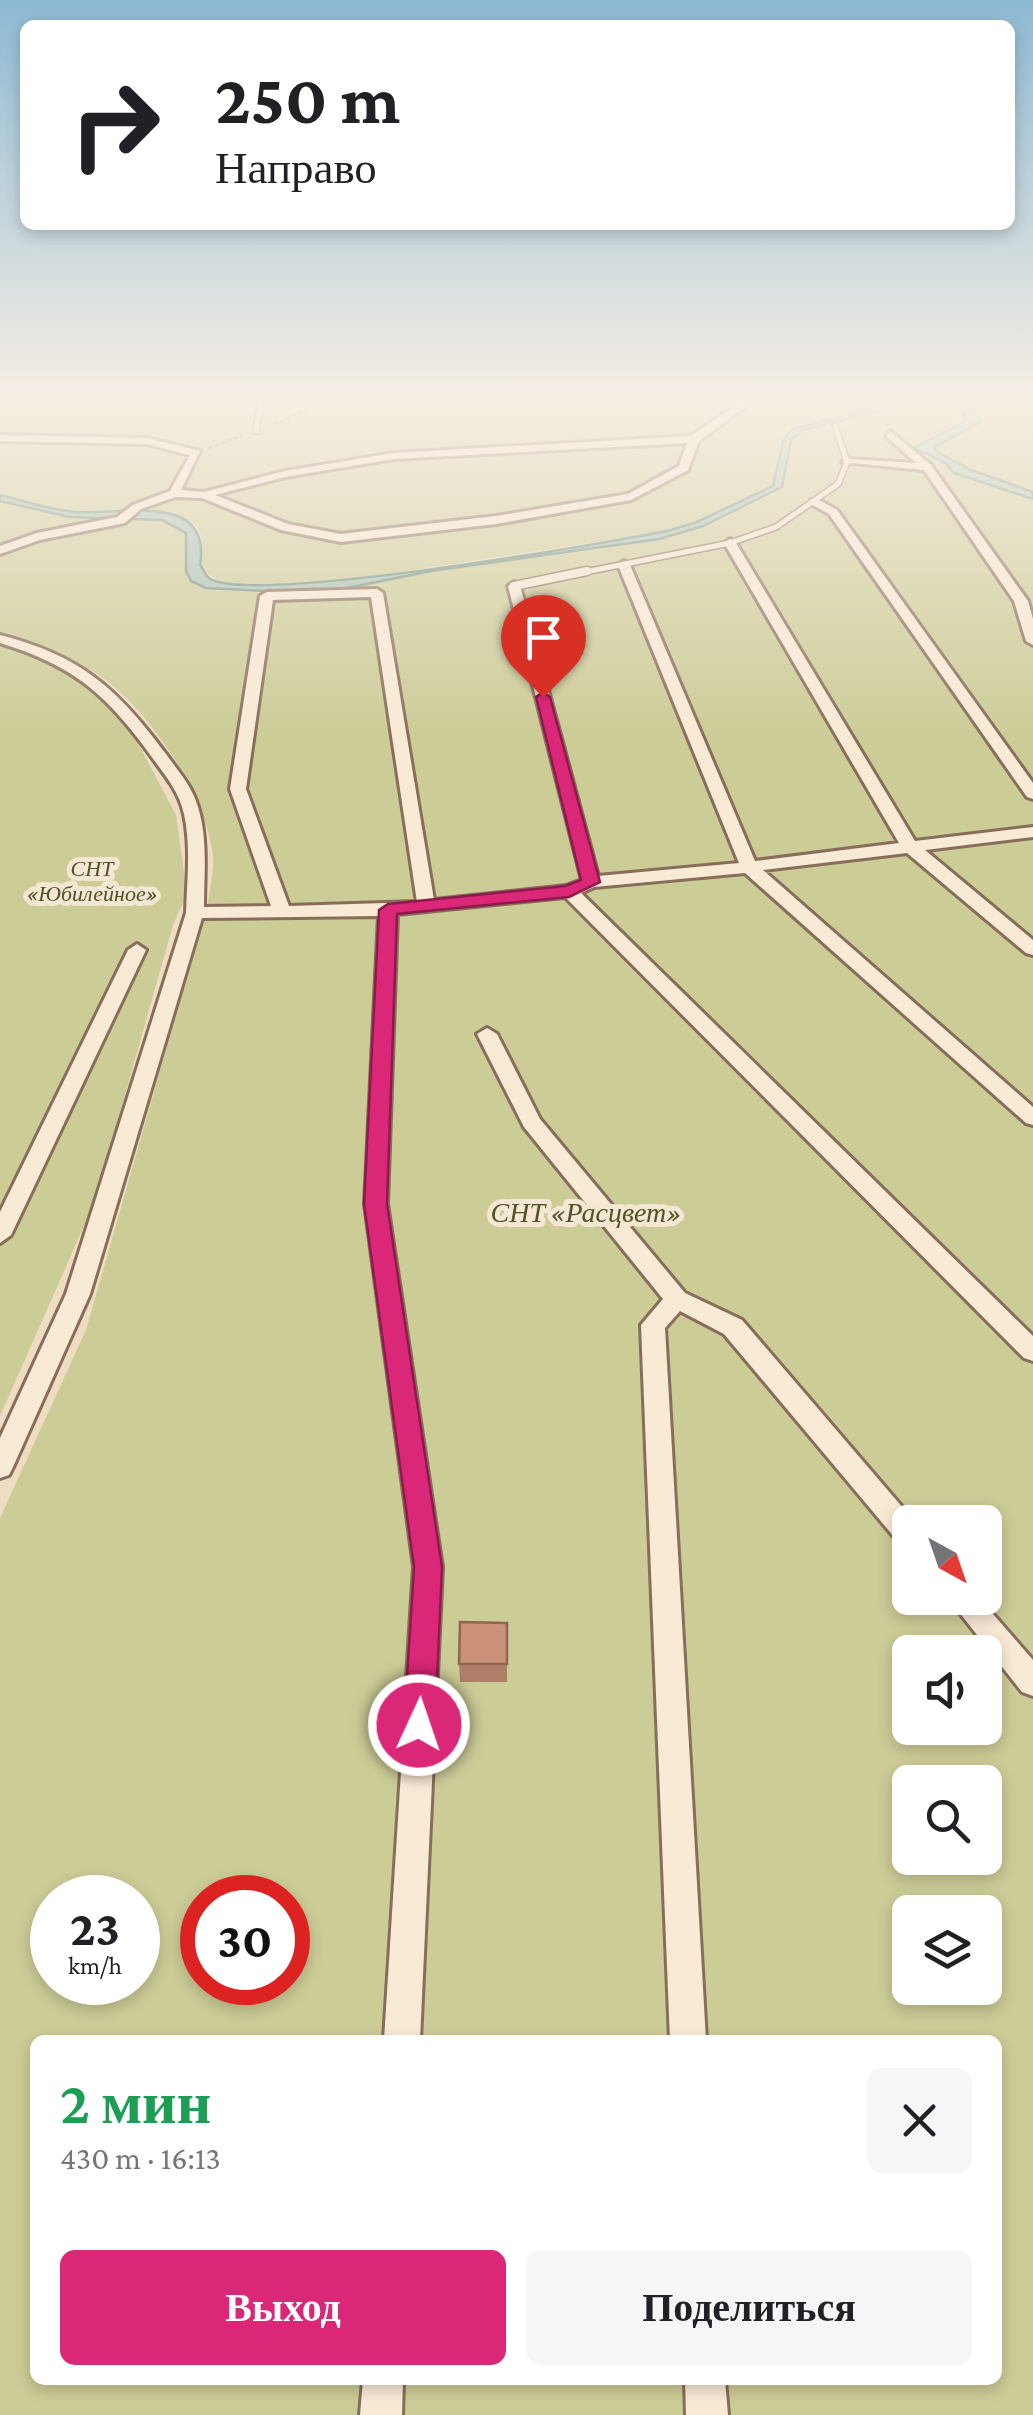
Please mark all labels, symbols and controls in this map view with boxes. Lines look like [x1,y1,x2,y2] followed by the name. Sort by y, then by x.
[50,60,180,190] icon: right
[215,60,400,138] text: 250 m
[215,143,377,193] text: Направо
[501,595,586,698] pin
[516,610,571,665] icon: arrive
[26,856,158,906] park label: СНТ «Юбилейное»
[491,1197,681,1228] park label: СНТ «Расцвет»
[892,1505,1002,1615] north arrow
[892,1505,1002,2005] map controls
[892,1635,1002,1745] button: sound
[367,1673,471,1777] position arrow
[892,1765,1002,1875] button: search
[180,1875,310,2005] speed limit sign: 30
[892,1895,1002,2005] button: layers
[70,1900,120,1956] text: 23
[68,1952,122,1979] text: km/h
[867,2068,972,2173] button: close
[60,2069,211,2136] text: 2 мин
[60,2140,221,2176] text: 430 m · 16:13
[60,2250,506,2365] button: Выход
[526,2250,972,2365] button: Поделиться

